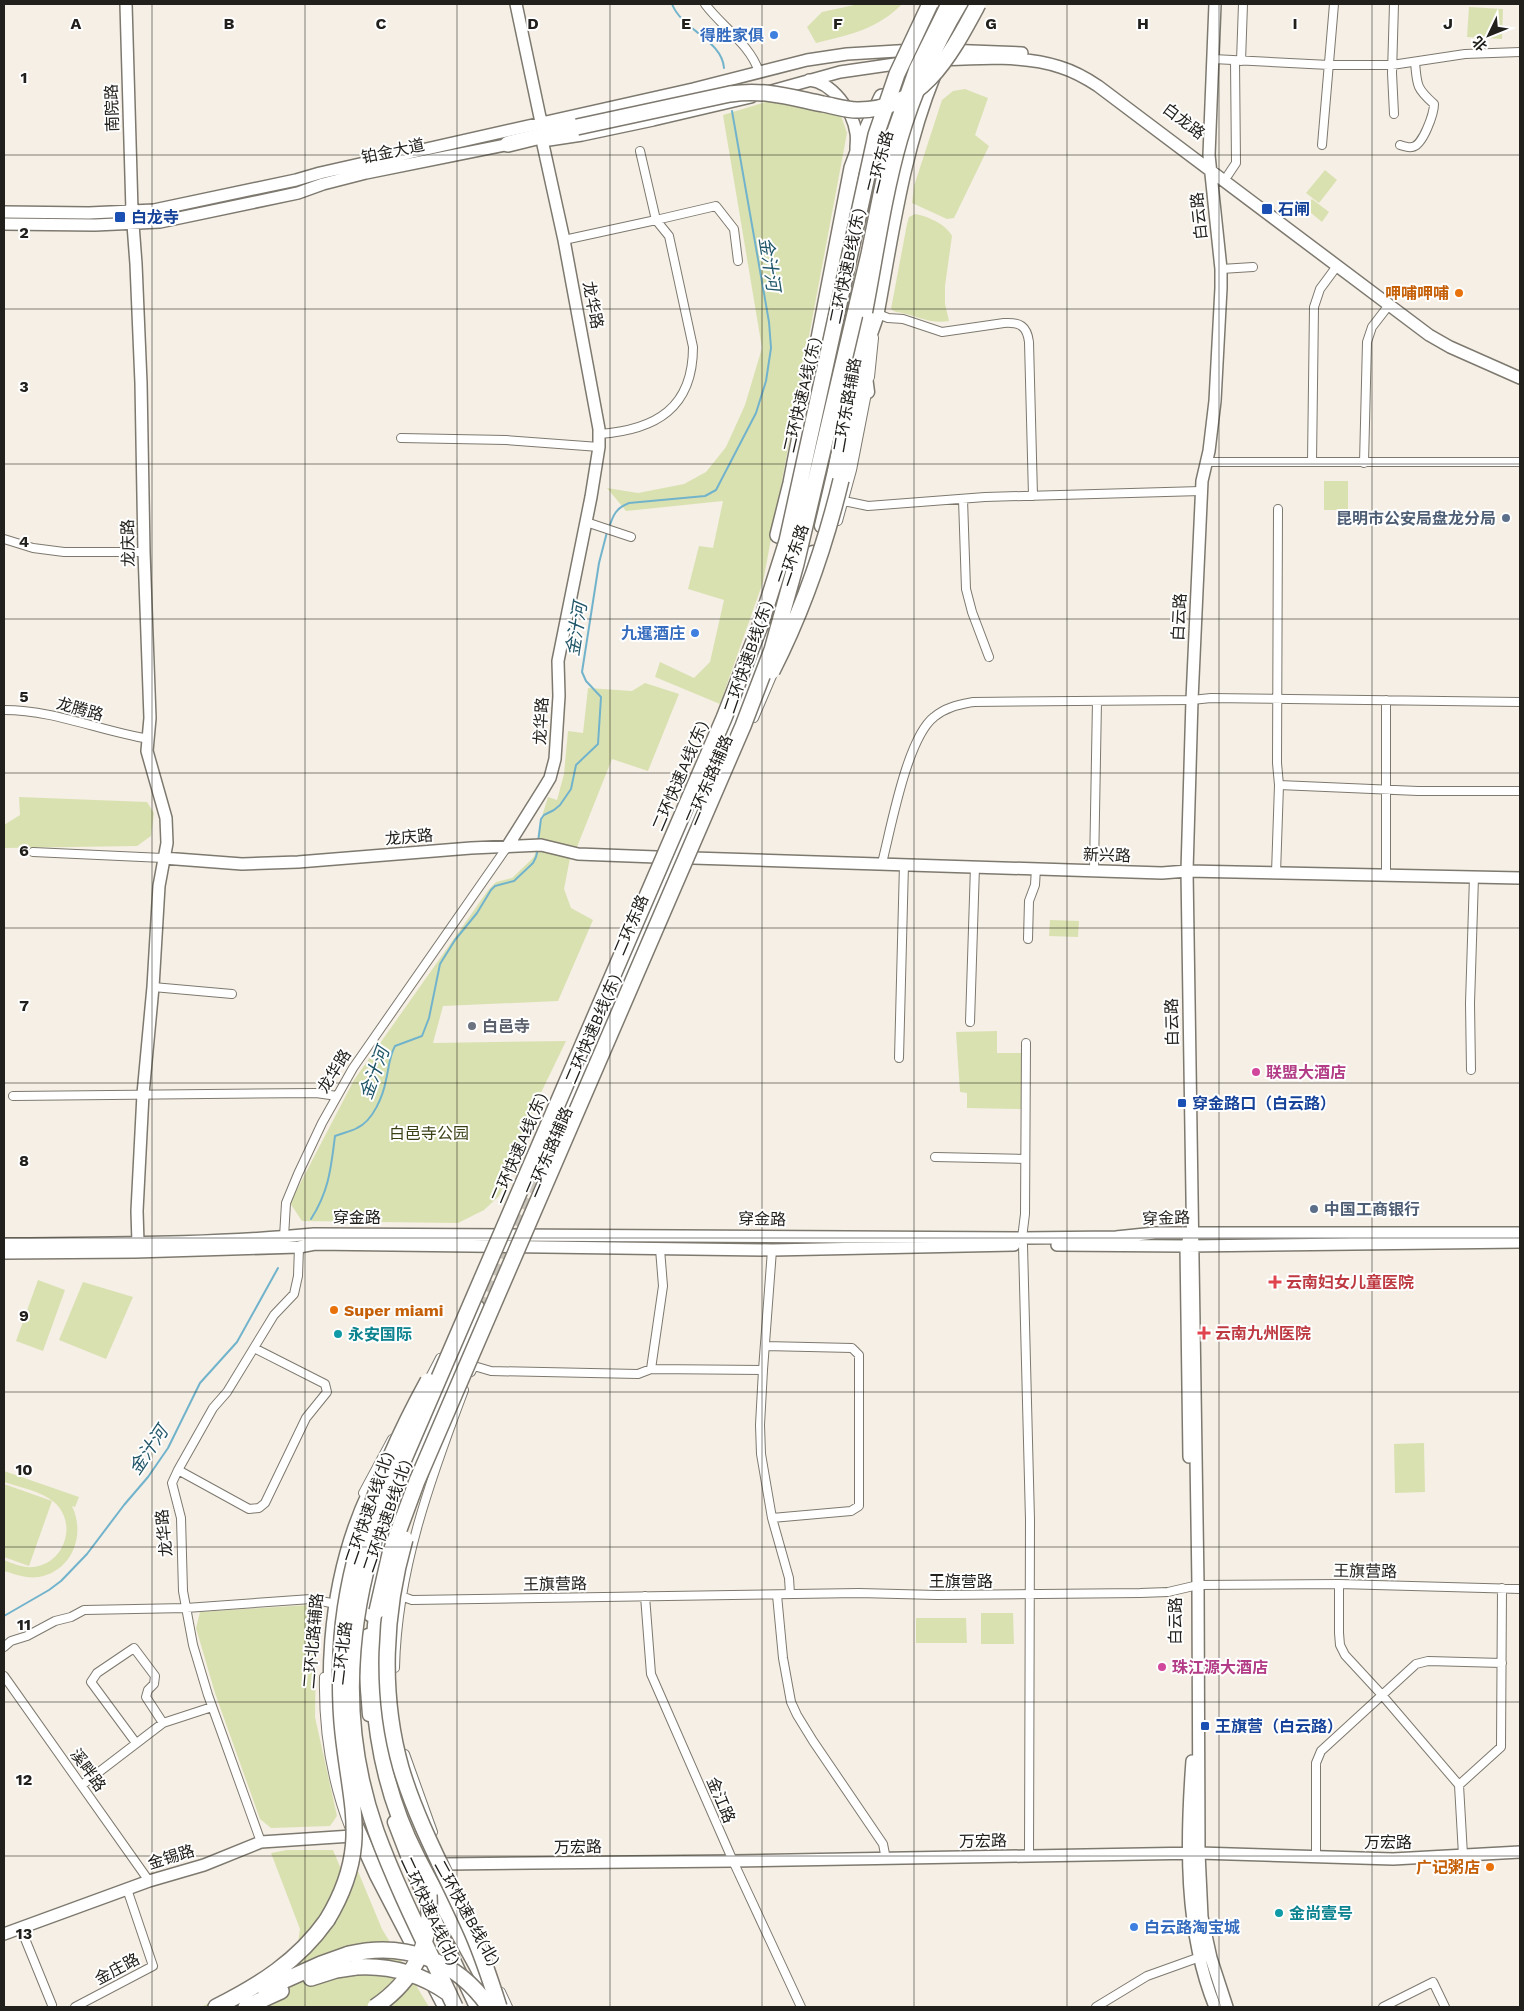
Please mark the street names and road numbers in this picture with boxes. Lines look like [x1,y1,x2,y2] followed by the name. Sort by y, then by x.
[102,84,122,132] street label: 南院路
[1159,99,1209,143] street label: 白龙路
[863,129,897,195] street label: 二环东路
[360,135,426,167] street label: 铂金大道
[1187,191,1211,241] street label: 白云路
[825,206,869,326] street label: 二环快速B线(东)
[579,280,607,330] street label: 龙华路
[779,335,825,455] street label: 二环快速A线(东)
[829,356,865,454] street label: 二环东路辅路
[118,519,138,567] street label: 龙庆路
[774,522,812,588] street label: 二环东路
[1168,593,1190,641] street label: 白云路
[720,598,776,716] street label: 二环快速B线(东)
[54,694,106,724] street label: 龙腾路
[530,697,552,745] street label: 龙华路
[648,718,712,834] street label: 二环快速A线(东)
[681,732,737,828] street label: 二环东路辅路
[384,825,434,849] street label: 龙庆路
[1083,845,1131,865] street label: 新兴路
[610,892,652,958] street label: 二环东路
[561,971,625,1087] street label: 二环快速B线(东)
[1162,998,1182,1046] street label: 白云路
[313,1046,355,1096] street label: 龙华路
[487,1090,551,1206] street label: 二环快速A线(东)
[521,1104,577,1200] street label: 二环东路辅路
[333,1208,381,1227] street label: 穿金路
[1142,1208,1190,1228] street label: 穿金路
[738,1209,786,1229] street label: 穿金路
[341,1449,397,1567] street label: 二环快速A线(北)
[359,1457,415,1575] street label: 二环快速B线(北)
[152,1508,176,1558] street label: 龙华路
[1333,1561,1397,1581] street label: 王旗营路
[929,1572,993,1591] street label: 王旗营路
[523,1574,587,1594] street label: 王旗营路
[299,1592,327,1690] street label: 二环北路辅路
[1166,1597,1185,1645] street label: 白云路
[329,1620,355,1686] street label: 二环北路
[66,1745,110,1795] street label: 溪畔路
[703,1774,739,1826] street label: 金江路
[959,1831,1007,1851] street label: 万宏路
[1364,1833,1412,1852] street label: 万宏路
[554,1837,602,1857] street label: 万宏路
[145,1841,197,1873] street label: 金锡路
[397,1854,463,1968] street label: 二环快速A线(北)
[430,1857,504,1969] street label: 二环快速B线(北)
[91,1949,143,1989] street label: 金庄路

